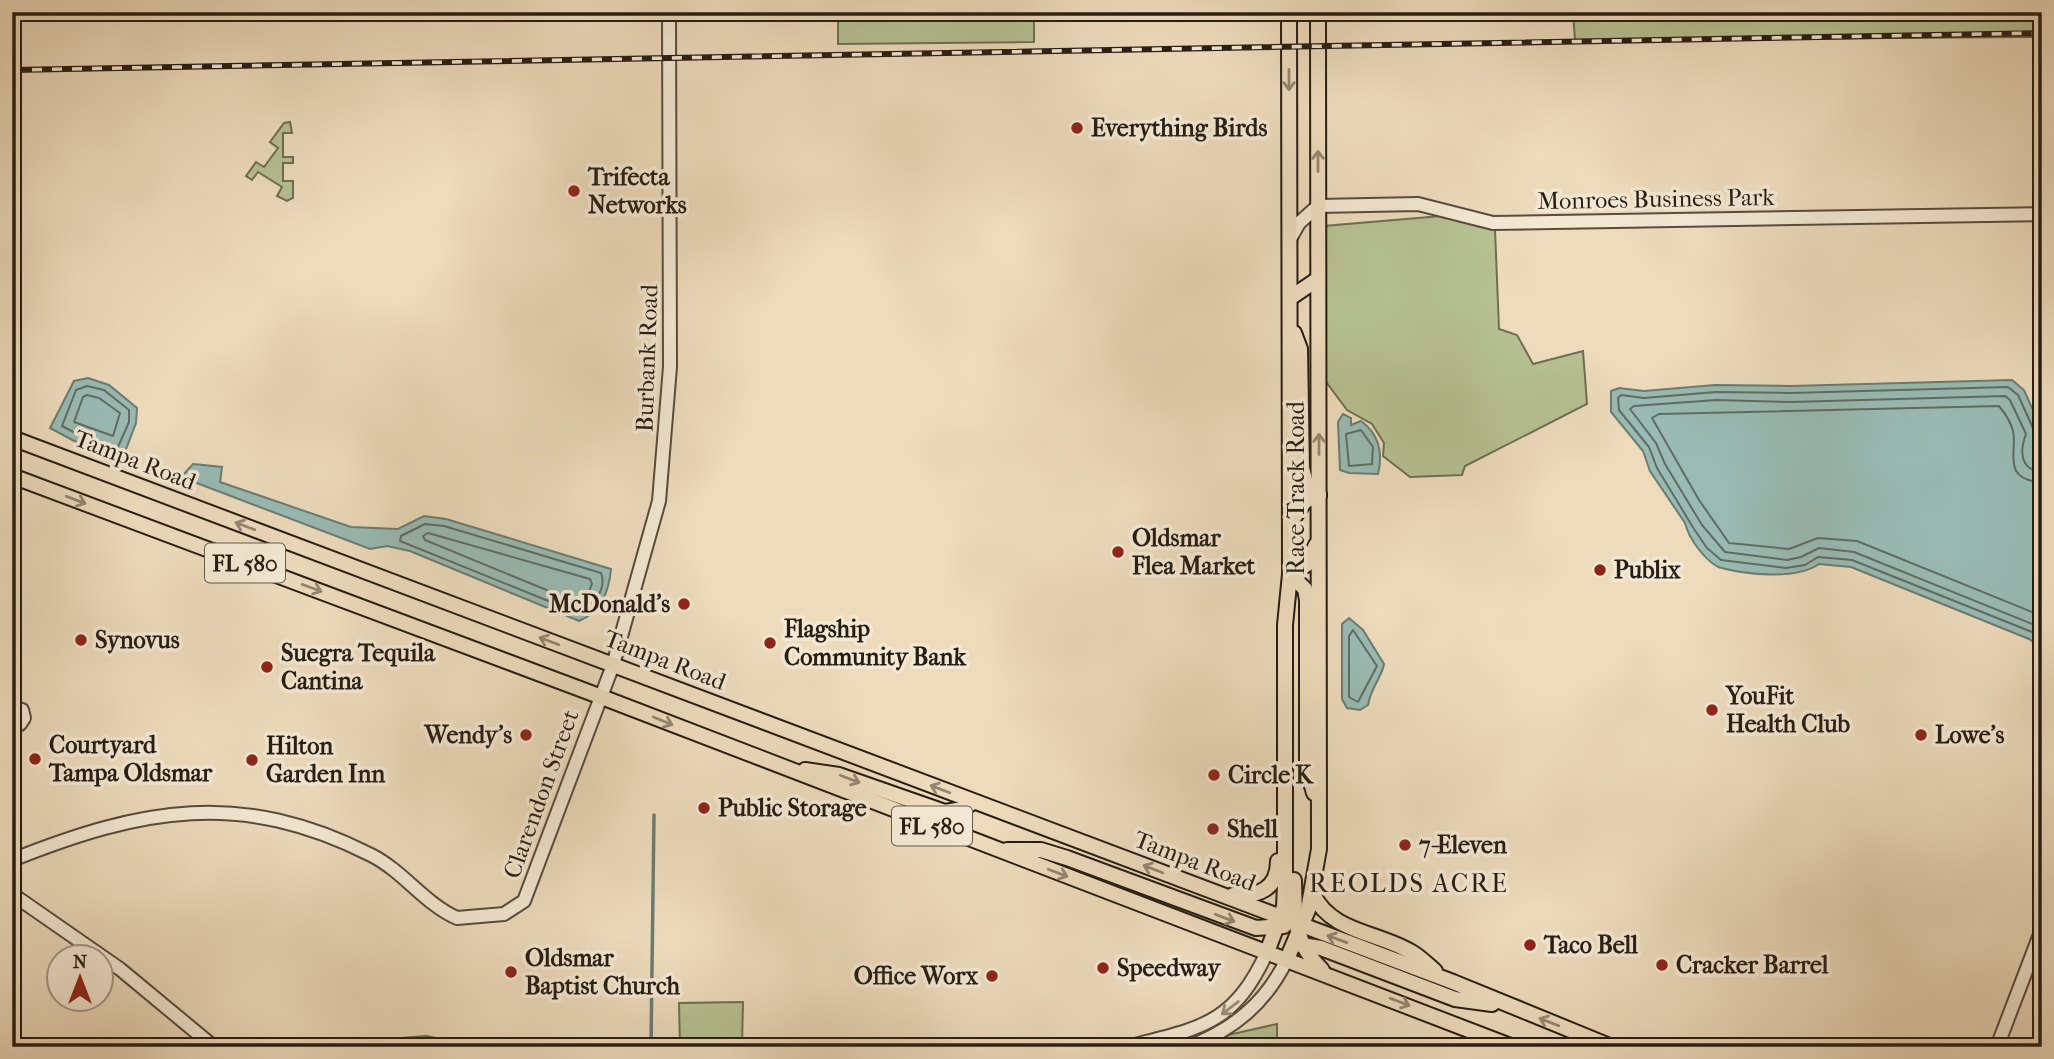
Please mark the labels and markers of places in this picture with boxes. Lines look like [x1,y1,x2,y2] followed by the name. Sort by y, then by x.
[1091,114,1267,142] place label: Everything Birds
[1069,120,1085,136] marker: Everything Birds
[587,163,687,219] place label: Trifecta Networks
[566,183,582,199] marker: Trifecta Networks
[1131,524,1256,580] place label: Oldsmar Flea Market
[1110,544,1126,560] marker: Oldsmar Flea Market
[1614,556,1681,584] place label: Publix
[1592,562,1608,578] marker: Publix
[549,590,670,618] place label: McDonald's
[676,596,692,612] marker: McDonald's
[783,615,966,671] place label: Flagship Community Bank
[95,626,180,654] place label: Synovus
[73,632,89,648] marker: Synovus
[762,635,778,651] marker: Flagship Community Bank
[281,639,436,695] place label: Suegra Tequila Cantina
[259,659,275,675] marker: Suegra Tequila Cantina
[1724,682,1850,738] place label: YouFit Health Club
[1704,702,1720,718] marker: YouFit Health Club
[423,721,512,749] place label: Wendy's
[1935,721,2005,749] place label: Lowe's
[518,727,534,743] marker: Wendy's
[1913,727,1929,743] marker: Lowe's
[48,731,213,787] place label: Courtyard Tampa Oldsmar
[266,732,386,788] place label: Hilton Garden Inn
[27,751,43,767] marker: Courtyard Tampa Oldsmar
[244,752,260,768] marker: Hilton Garden Inn
[1228,761,1314,789] place label: Circle K
[1206,767,1222,783] marker: Circle K
[718,794,867,822] place label: Public Storage
[696,800,712,816] marker: Public Storage
[1227,815,1278,843] place label: Shell
[1205,821,1221,837] marker: Shell
[1418,831,1508,859] place label: 7-Eleven
[1397,837,1413,853] marker: 7-Eleven
[1543,931,1638,959] place label: Taco Bell
[1522,937,1538,953] marker: Taco Bell
[525,944,680,1000] place label: Oldsmar Baptist Church
[1676,951,1829,979] place label: Cracker Barrel
[1117,954,1221,982] place label: Speedway
[1654,957,1670,973] marker: Cracker Barrel
[1095,960,1111,976] marker: Speedway
[854,962,978,990] place label: Office Worx
[503,964,519,980] marker: Oldsmar Baptist Church
[984,968,1000,984] marker: Office Worx

